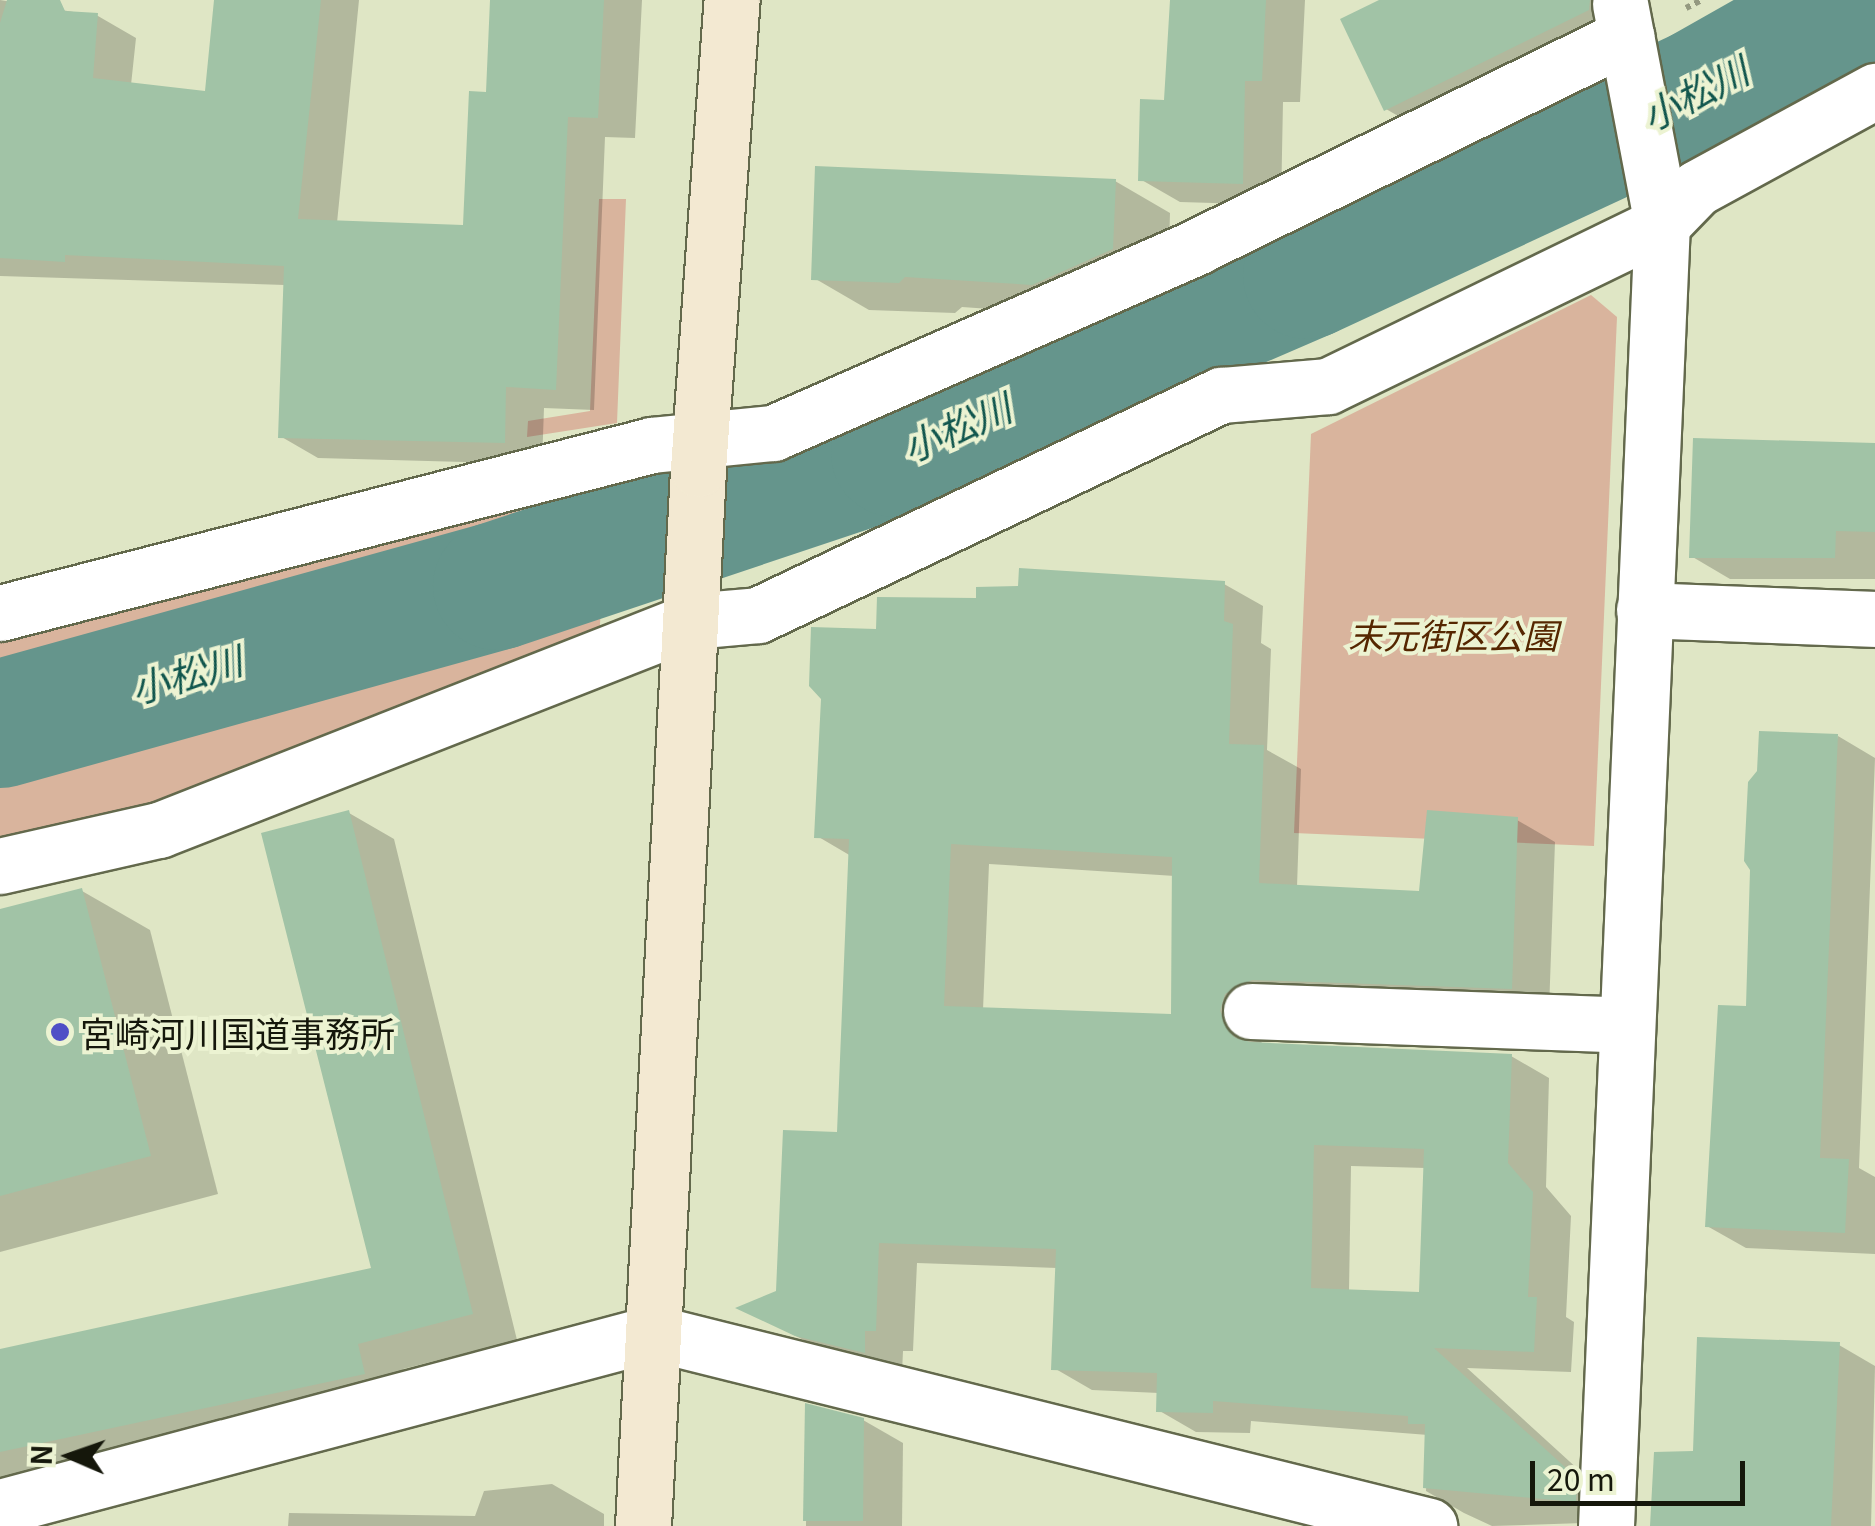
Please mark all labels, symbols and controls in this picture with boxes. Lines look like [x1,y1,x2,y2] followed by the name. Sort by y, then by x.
[1633,46,1755,138] water label: 小松川
[895,383,1017,469] water label: 小松川
[1348,613,1558,655] park label: 末元街区公園
[125,635,247,711] water label: 小松川
[80,1011,395,1053] place label: 宮崎河川国道事務所
[49,1021,71,1043] marker: 宮崎河川国道事務所
[20,1406,120,1506] north arrow
[1535,1441,1750,1503] scale bar
[20,1444,60,1466] text: N
[1547,1456,1615,1500] text: 20 m

